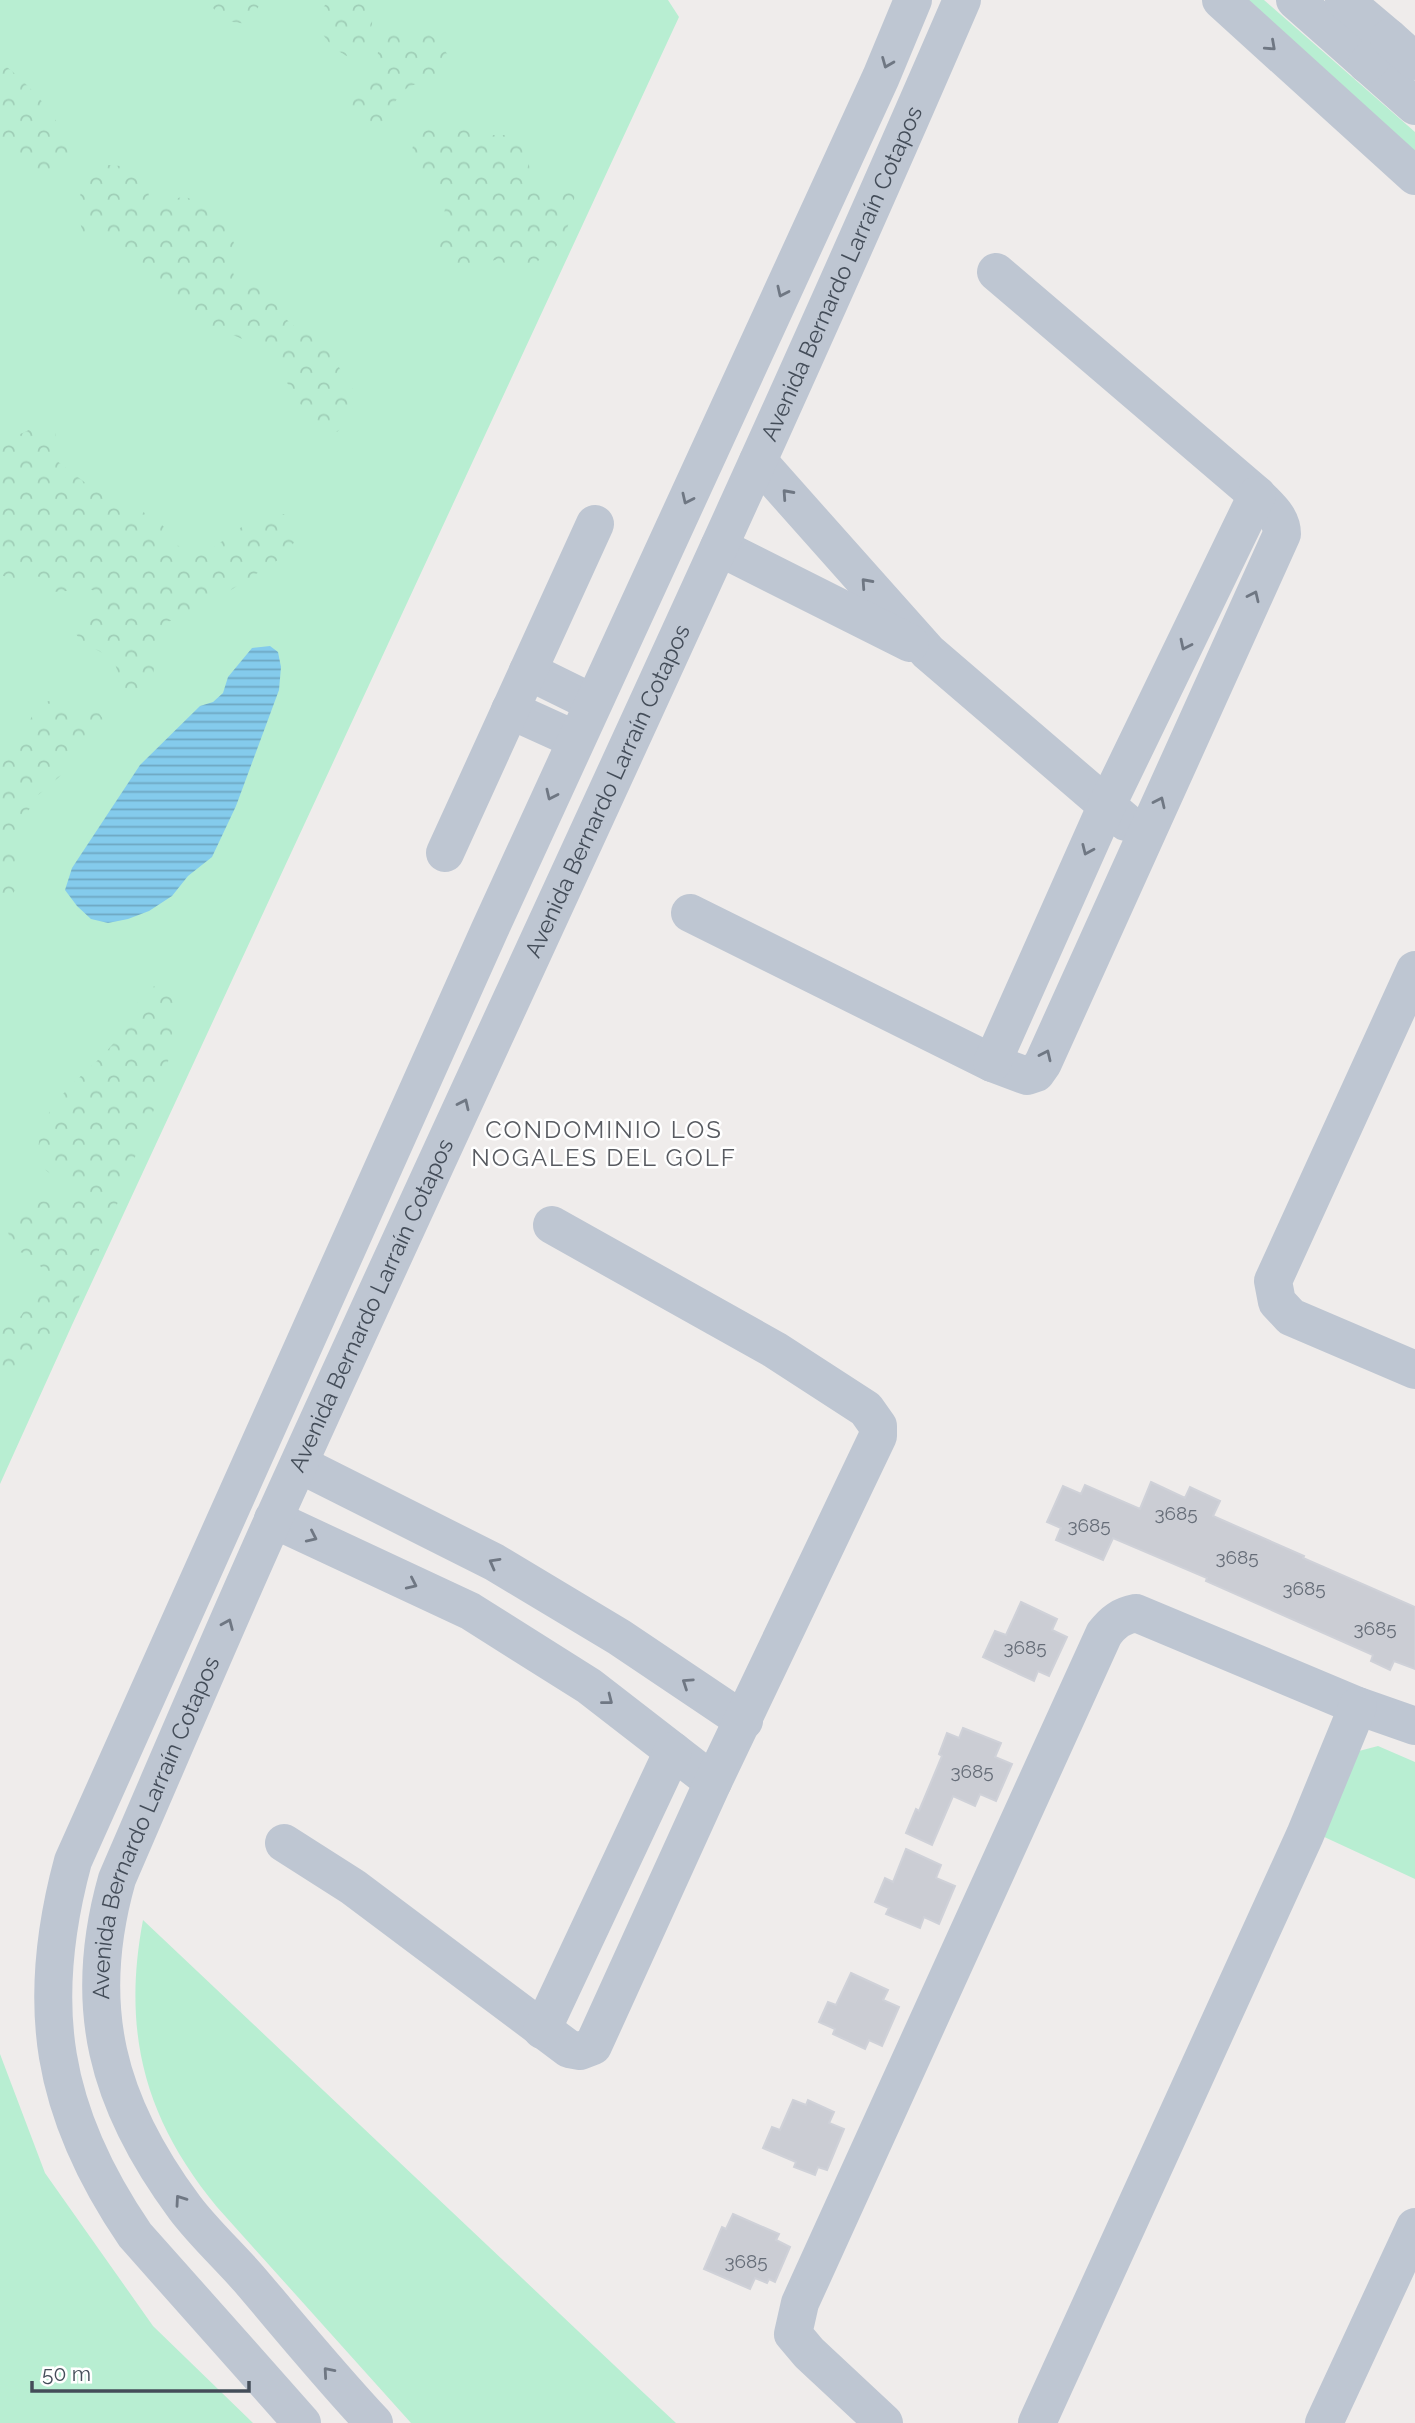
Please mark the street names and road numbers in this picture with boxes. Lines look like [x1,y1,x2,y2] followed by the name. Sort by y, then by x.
[755,102,927,445] street label: Avenida Bernardo Larraín Cotapos
[519,620,695,961] street label: Avenida Bernardo Larraín Cotapos
[283,1134,459,1476] street label: Avenida Bernardo Larraín Cotapos
[87,1652,224,2000] street label: Avenida Bernardo Larraín Cotapos

